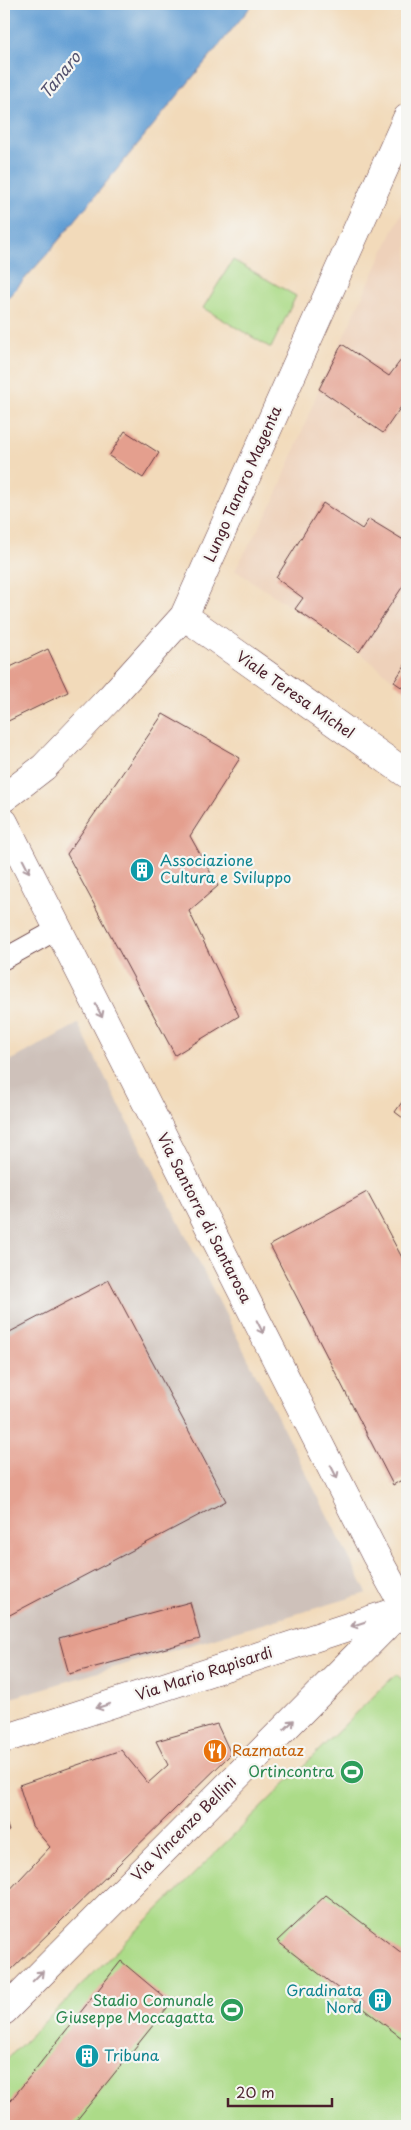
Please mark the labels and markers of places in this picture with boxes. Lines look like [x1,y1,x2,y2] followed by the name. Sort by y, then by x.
[160,848,291,888] place label: Associazione Cultura e Sviluppo
[129,857,155,883] building icon: Associazione Cultura e Sviluppo
[202,1738,228,1764] restaurant icon: Razmataz
[232,1738,304,1761] place label: Razmataz
[248,1759,335,1782] place label: Ortincontra
[339,1759,365,1785] sports icon: Ortincontra
[286,1978,363,2018] place label: Gradinata Nord
[367,1987,393,2013] building icon: Gradinata Nord
[56,1988,215,2028] place label: Stadio Comunale Giuseppe Moccagatta
[219,1997,245,2023] sports icon: Stadio Comunale Giuseppe Moccagatta
[74,2043,100,2069] building icon: Tribuna
[104,2043,160,2066] place label: Tribuna

